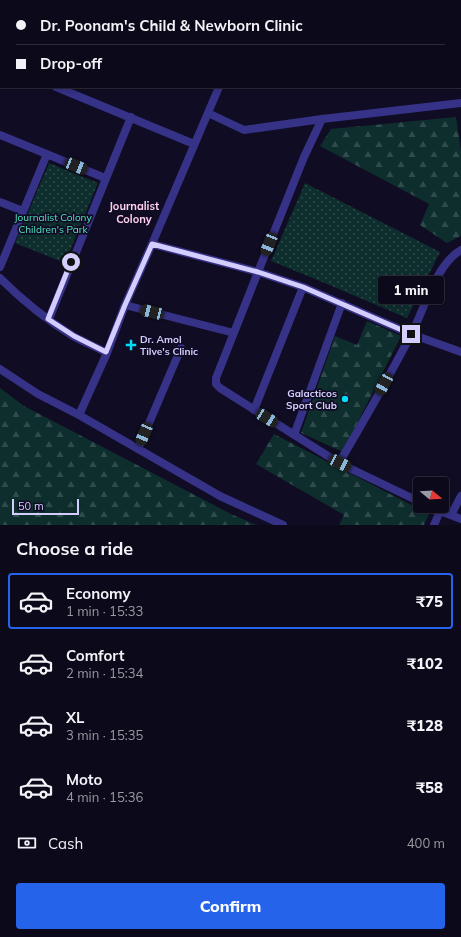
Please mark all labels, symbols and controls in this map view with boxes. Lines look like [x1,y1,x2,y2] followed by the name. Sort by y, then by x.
[40,16,303,35] text: Dr. Poonam's Child & Newborn Clinic
[40,54,102,73] text: Drop-off
[63,156,89,176] car
[109,199,159,226] district label: Journalist Colony
[14,211,92,236] park label: Journalist Colony Children's Park
[259,231,279,257] car
[62,253,80,271] route start
[378,276,444,304] callout: 1 min
[394,282,428,298] text: 1 min
[139,303,165,321] car
[402,325,420,343] route end
[140,333,198,358] place label: Dr. Amol Tilve's Clinic
[125,339,137,351] marker: Dr. Amol Tilve's Clinic
[373,371,395,397] car
[286,387,337,412] place label: Galacticos Sport Club
[340,394,350,404] marker: Galacticos Sport Club
[254,407,280,429] car
[134,421,154,447] car
[327,452,353,474] car
[413,477,449,513] north arrow
[413,477,449,513] map controls
[12,497,79,516] scale bar
[18,499,44,513] text: 50 m
[16,537,133,560] text: Choose a ride
[18,583,54,619] icon: car
[66,584,131,603] text: Economy
[416,592,443,611] text: ₹75
[66,603,143,619] text: 1 min · 15:33
[18,645,54,681] icon: car
[66,646,124,665] text: Comfort
[407,654,443,673] text: ₹102
[66,665,143,681] text: 2 min · 15:34
[18,707,54,743] icon: car
[66,708,84,727] text: XL
[407,716,443,735] text: ₹128
[66,727,143,743] text: 3 min · 15:35
[18,769,54,805] icon: car
[66,770,102,789] text: Moto
[416,778,443,797] text: ₹58
[66,789,143,805] text: 4 min · 15:36
[16,832,38,854] icon: cash
[48,834,83,853] text: Cash
[407,835,445,851] text: 400 m
[16,883,445,929] button: Confirm

